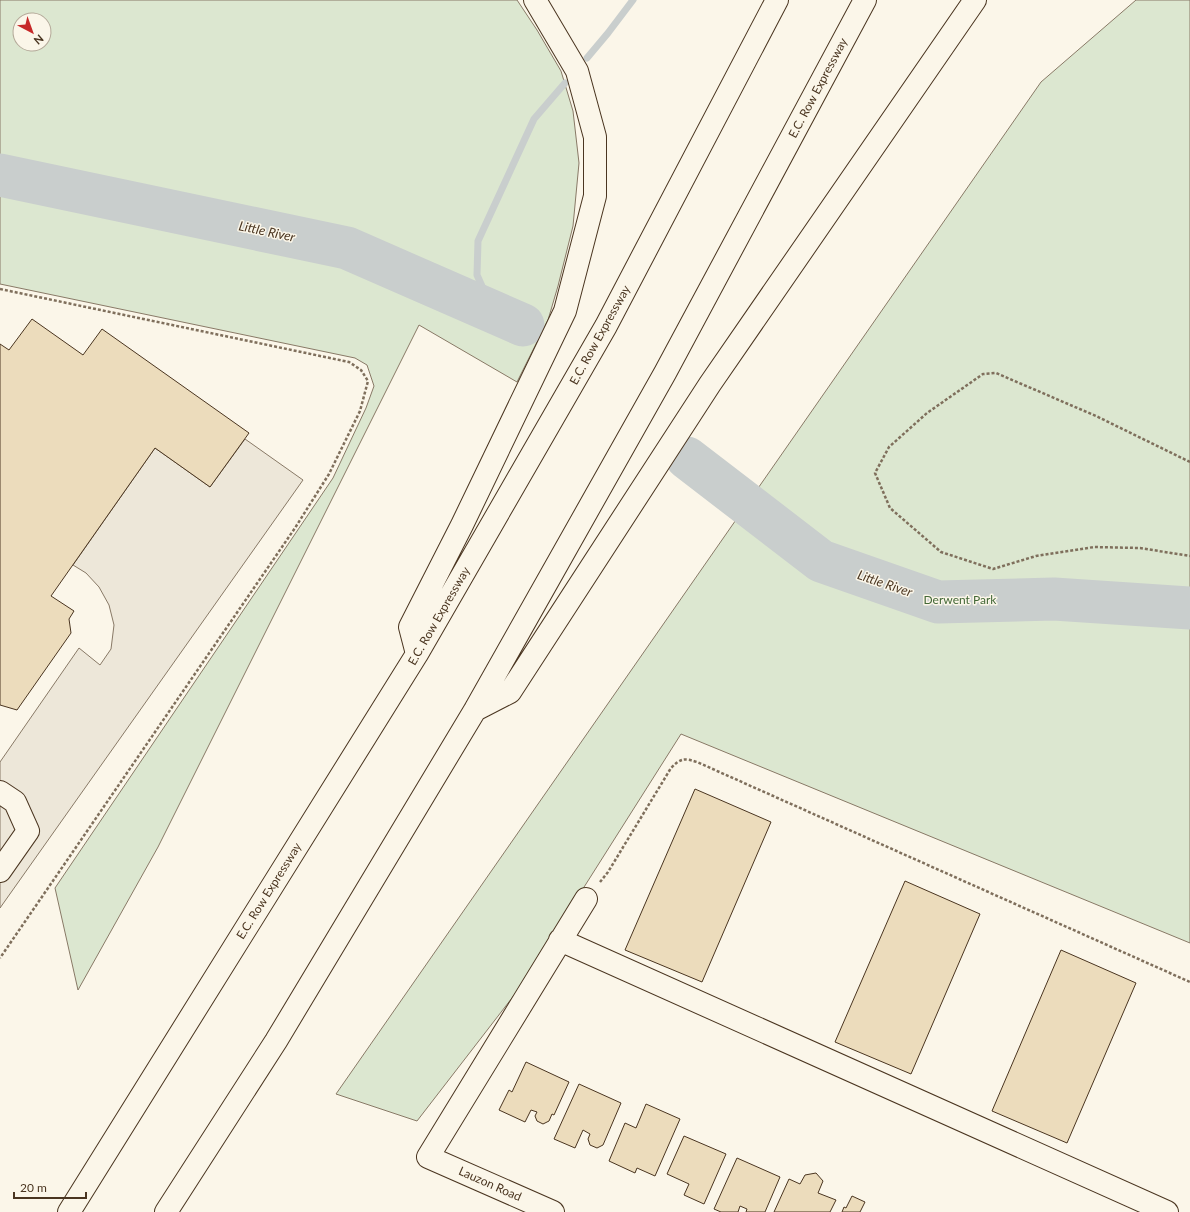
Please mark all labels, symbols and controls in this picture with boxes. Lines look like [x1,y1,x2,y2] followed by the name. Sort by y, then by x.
[12,12,52,52] north arrow
[31,32,46,48] text: N
[785,34,851,140] street label: E.C. Row Expressway
[237,217,297,245] water label: Little River
[566,282,634,387] street label: E.C. Row Expressway
[404,563,473,668] street label: E.C. Row Expressway
[855,566,915,600] water label: Little River
[924,592,997,607] park label: Derwent Park
[233,839,305,942] street label: E.C. Row Expressway
[456,1163,524,1204] street label: Lauzon Road
[14,1174,86,1200] scale bar
[20,1180,47,1195] text: 20 m

